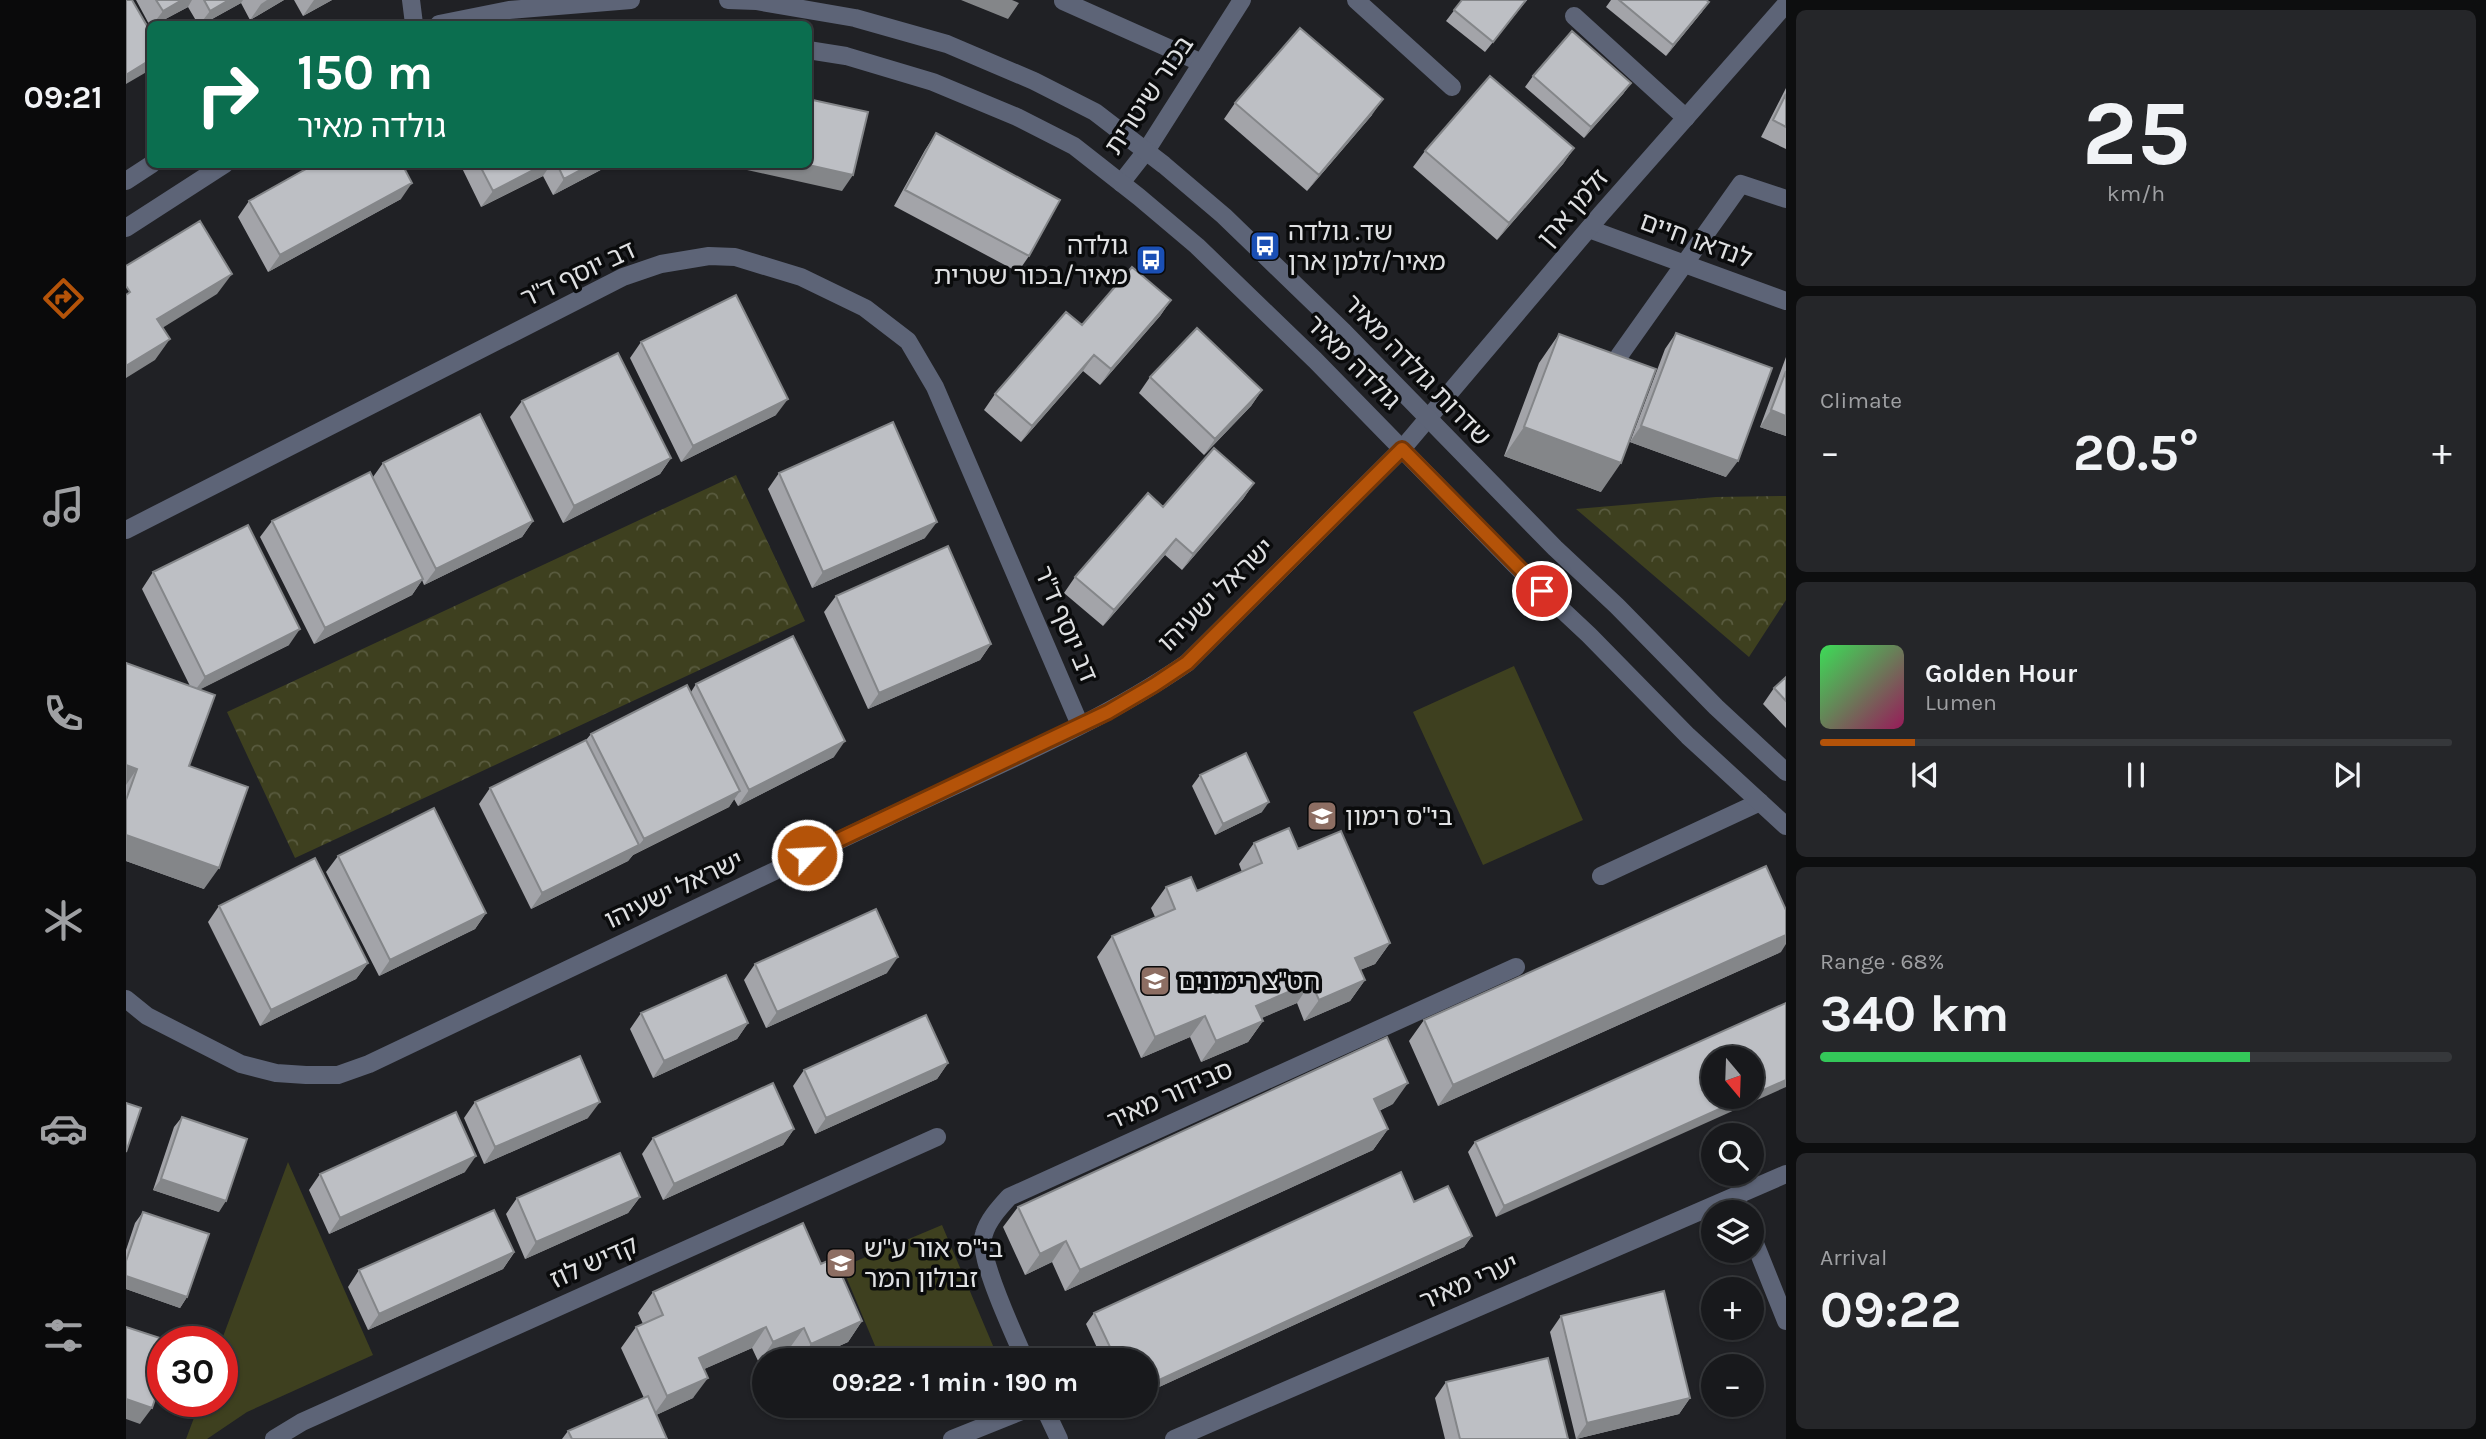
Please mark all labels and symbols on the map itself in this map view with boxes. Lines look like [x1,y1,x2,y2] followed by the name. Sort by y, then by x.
[1098,30,1200,160] street label: בכור שיטרית
[1531,163,1615,253] street label: זלמן ארן
[1635,205,1757,275] street label: לנדאו חיים
[1288,216,1446,277] place label: שד. גולדה מאיר/זלמן ארן
[1248,229,1282,263] bus stop icon: שד. גולדה מאיר/זלמן ארן
[934,230,1128,291] place label: גולדה מאיר/בכור שטרית
[516,234,640,314] street label: דב יוסף ד"ר
[1134,243,1168,277] bus stop icon: גולדה מאיר/בכור שטרית
[1337,288,1497,452] street label: שדרות גולדה מאיר
[1299,308,1407,416] street label: גולדה מאיר
[1151,532,1281,658] street label: ישראל ישעיהו
[1028,561,1104,687] street label: דב יוסף ד"ר
[1512,561,1572,621] pin
[1305,799,1339,833] school or university icon: בי"ס רימון
[1345,801,1453,832] place label: בי"ס רימון
[770,818,844,892] position arrow
[600,844,748,936] street label: ישראל ישעיהו
[1138,964,1172,998] school or university icon: חט"צ רימונים
[1178,966,1320,997] place label: חט"צ רימונים
[1701,1046,1764,1110] north arrow
[1102,1053,1238,1137] street label: סבידור מאיר
[545,1229,643,1295] street label: קדיש לוז
[864,1233,1003,1294] place label: בי"ס אור ע"ש זבולון המר
[824,1246,858,1280] school or university icon: בי"ס אור ע"ש זבולון המר
[1415,1247,1523,1317] street label: יערי מאיר
[147,1326,238,1417] speed limit sign: 30

